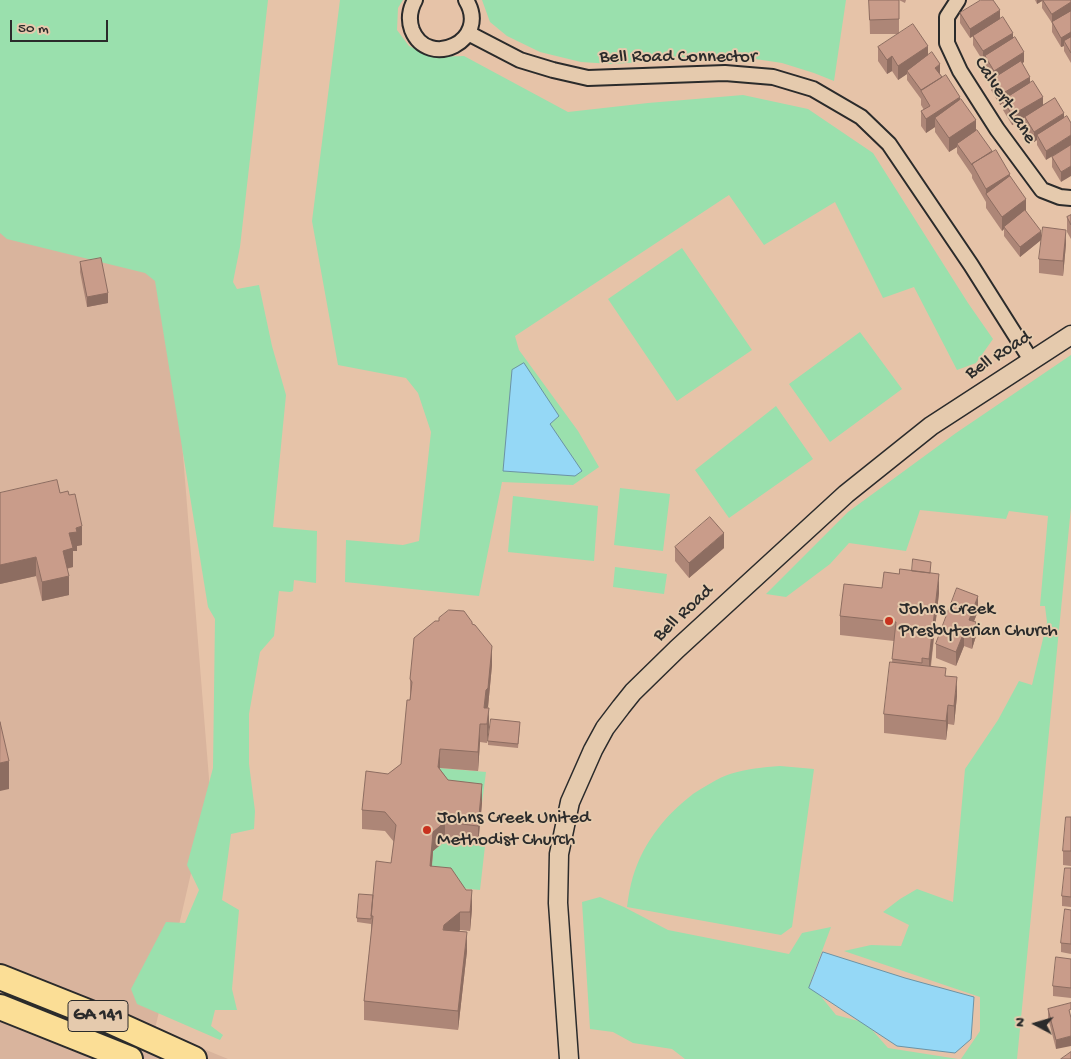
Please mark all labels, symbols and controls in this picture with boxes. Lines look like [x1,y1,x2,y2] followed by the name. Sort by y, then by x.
[12,10,110,42] scale bar
[18,20,49,38] text: 50 m
[599,47,757,69] street label: Bell Road Connector
[968,53,1040,149] street label: Calvert Lane
[962,326,1036,386] street label: Bell Road
[649,580,719,648] street label: Bell Road
[899,599,1058,643] place label: Johns Creek Presbyterian Church
[883,615,895,627] marker: Johns Creek Presbyterian Church
[437,808,590,852] place label: Johns Creek United Methodist Church
[421,824,433,836] marker: Johns Creek United Methodist Church
[1011,999,1061,1049] north arrow
[68,1000,128,1032] road number: GA 141
[1012,1017,1030,1028] text: N

